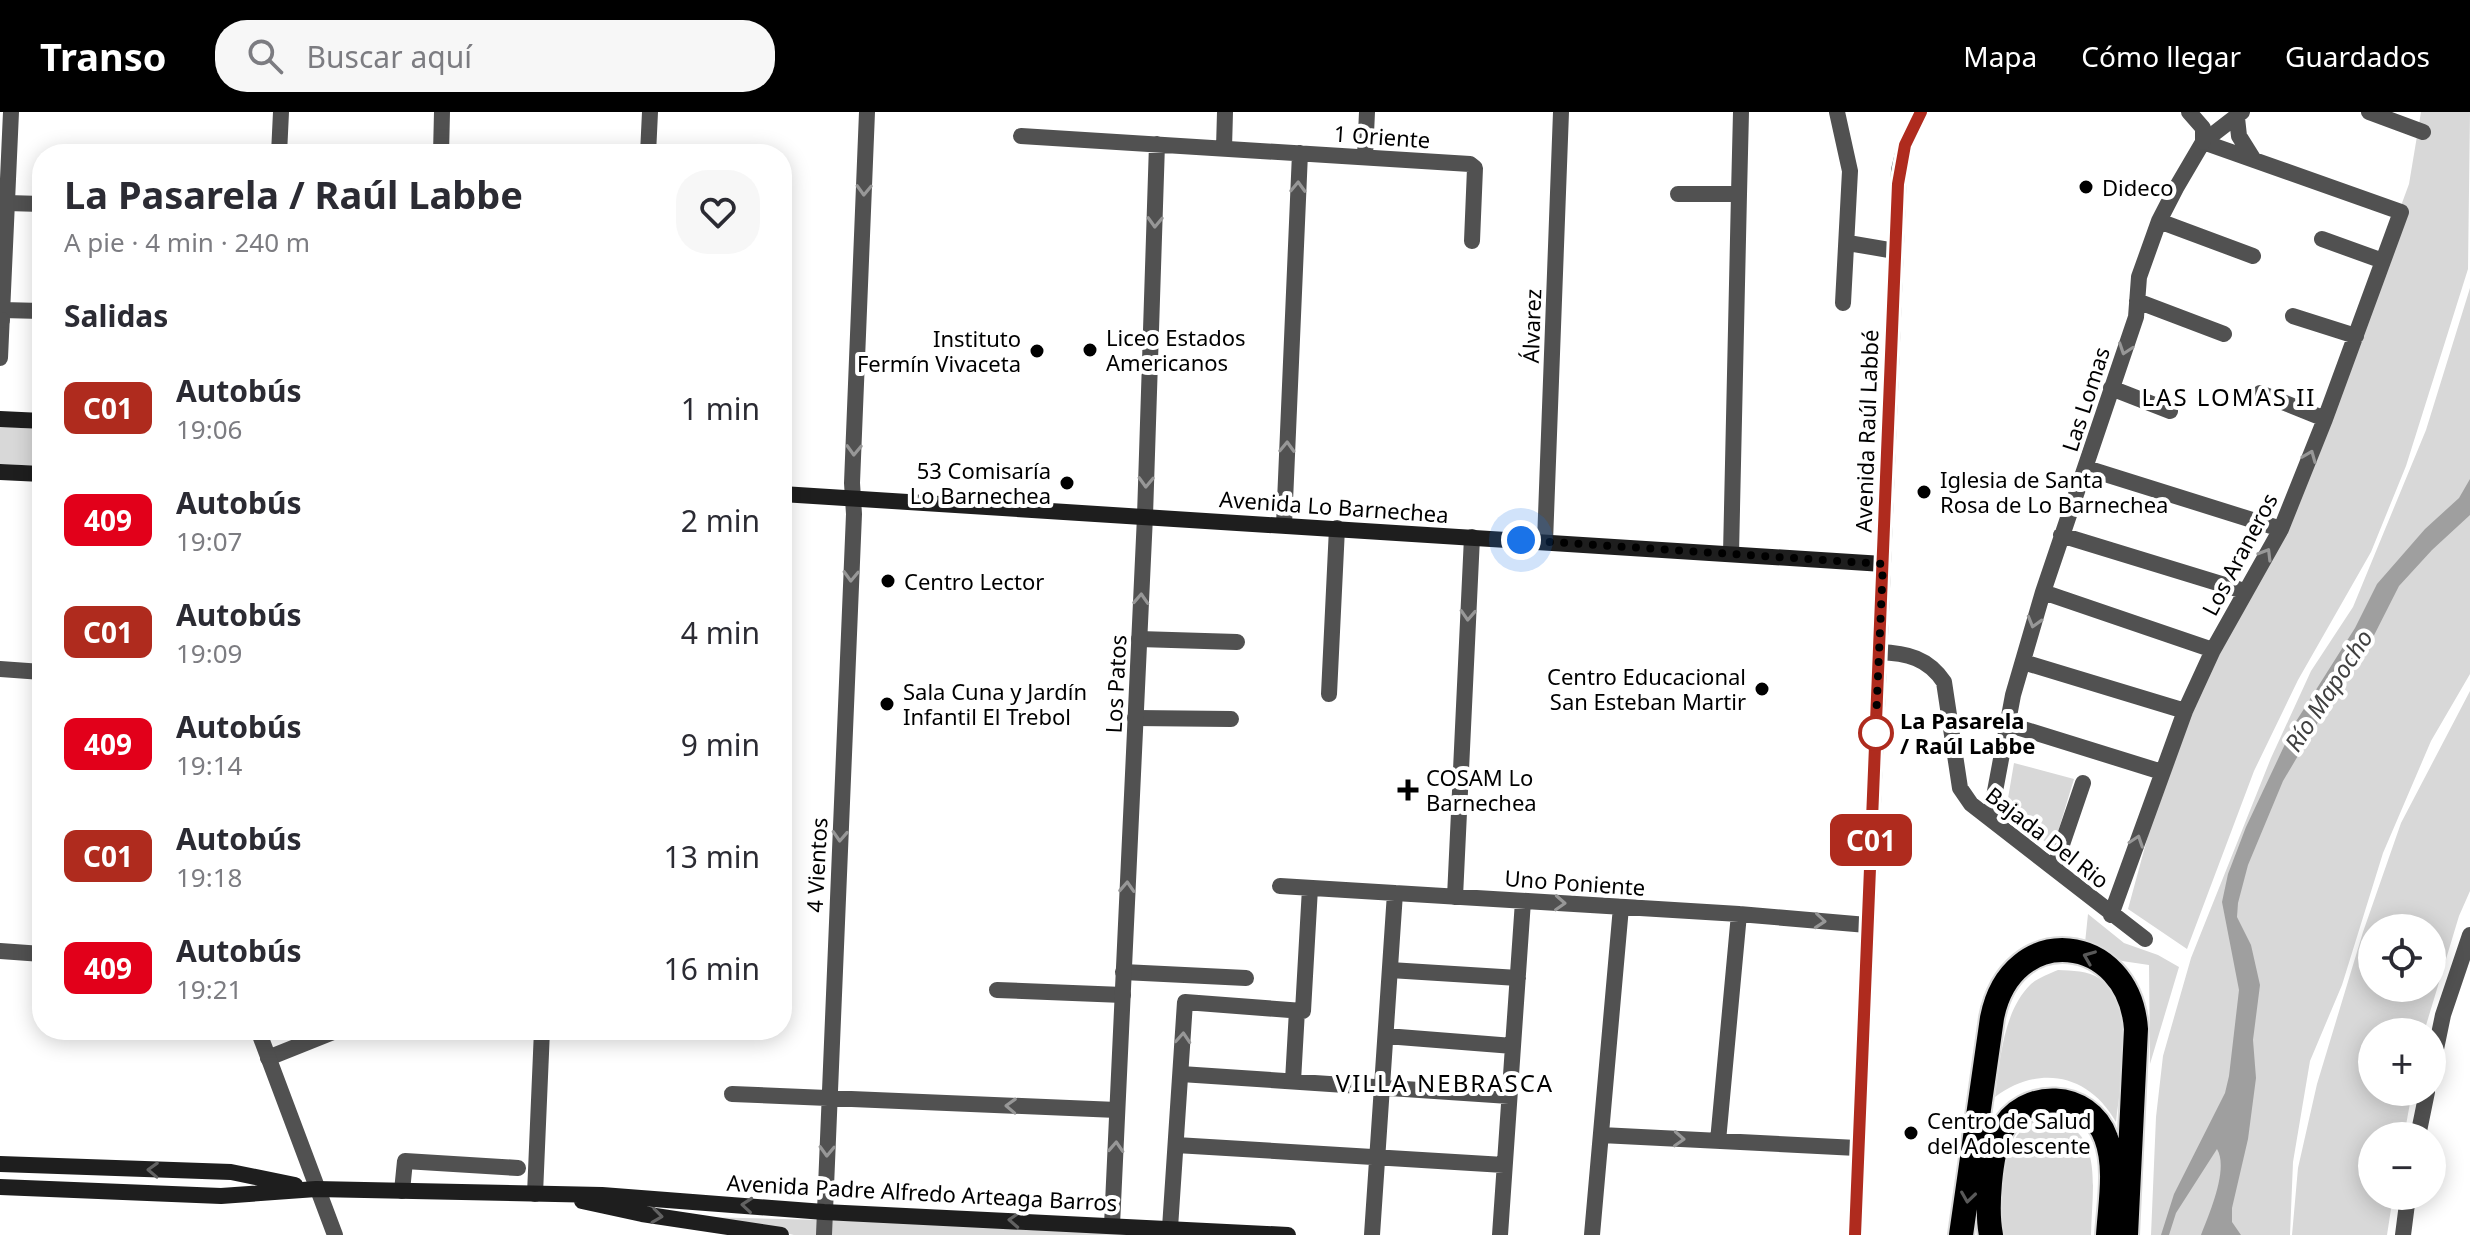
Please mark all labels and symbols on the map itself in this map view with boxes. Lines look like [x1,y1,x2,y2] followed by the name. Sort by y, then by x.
[1333,118,1431,154] street label: 1 Oriente
[2102,172,2174,202] place label: Dideco
[2077,178,2095,196] marker: Dideco
[1289,180,1306,193] one-way arrow
[856,184,873,197] one-way arrow
[1146,216,1163,229] one-way arrow
[1515,288,1547,364] street label: Álvarez
[1106,322,1246,377] place label: Liceo Estados Americanos
[857,323,1021,378] place label: Instituto Fermín Vivaceta
[1847,329,1885,533] street label: Avenida Raúl Labbé
[1081,341,1099,359] marker: Liceo Estados Americanos
[1028,342,1046,360] marker: Instituto Fermín Vivaceta
[2118,342,2134,356] one-way arrow
[2054,343,2116,455] street label: Las Lomas
[2142,380,2316,413] district label: LAS LOMAS II
[1278,440,1295,453] one-way arrow
[845,444,862,457] one-way arrow
[2300,450,2317,464] one-way arrow
[910,455,1051,510] place label: 53 Comisaría Lo Barnechea
[1940,464,2168,519] place label: Iglesia de Santa Rosa de Lo Barnechea
[1058,474,1076,492] marker: 53 Comisaría Lo Barnechea
[1137,476,1155,489] one-way arrow
[1218,483,1450,529] street label: Avenida Lo Barnechea
[1915,483,1933,501] marker: Iglesia de Santa Rosa de Lo Barnechea
[2194,488,2284,620] street label: Los Araneros
[1501,520,1541,560] your location
[2256,548,2272,563] one-way arrow
[904,566,1044,596] place label: Centro Lector
[843,570,860,583] one-way arrow
[879,572,897,590] marker: Centro Lector
[1132,592,1149,605] one-way arrow
[1460,609,1477,622] one-way arrow
[2026,615,2043,629] one-way arrow
[2276,623,2380,757] water label: Río Mapocho
[1097,634,1133,734] street label: Los Patos
[1547,661,1746,716] place label: Centro Educacional San Esteban Martir
[903,676,1087,731] place label: Sala Cuna y Jardín Infantil El Trebol
[1753,680,1771,698] marker: Centro Educacional San Esteban Martir
[878,695,896,713] marker: Sala Cuna y Jardín Infantil El Trebol
[1900,705,2035,760] place label: La Pasarela / Raúl Labbe
[1859,716,1893,750] marker: La Pasarela / Raúl Labbe
[1426,762,1537,817] place label: COSAM Lo Barnechea
[1397,779,1419,801] marker: COSAM Lo Barnechea
[1980,779,2116,895] street label: Bajada Del Rio
[1825,814,1917,866] line badge: C01
[799,817,833,913] street label: 4 Vientos
[831,830,848,843] one-way arrow
[2128,835,2144,849] one-way arrow
[1504,862,1646,902] street label: Uno Poniente
[1119,880,1136,893] one-way arrow
[1554,894,1567,911] one-way arrow
[1814,912,1827,929] one-way arrow
[2083,950,2097,967] one-way arrow
[1174,1031,1191,1044] one-way arrow
[1336,1066,1554,1099] district label: VILLA NEBRASCA
[1004,1097,1017,1114] one-way arrow
[1927,1105,2091,1160] place label: Centro de Salud del Adolescente
[1902,1124,1920,1142] marker: Centro de Salud del Adolescente
[1673,1130,1686,1147] one-way arrow
[1107,1140,1124,1153] one-way arrow
[818,1145,835,1158] one-way arrow
[146,1161,159,1178] one-way arrow
[726,1167,1118,1217] street label: Avenida Padre Alfredo Arteaga Barros
[1960,1190,1977,1204] one-way arrow
[740,1197,753,1214] one-way arrow
[650,1207,664,1224] one-way arrow
[1007,1212,1020,1229] one-way arrow

